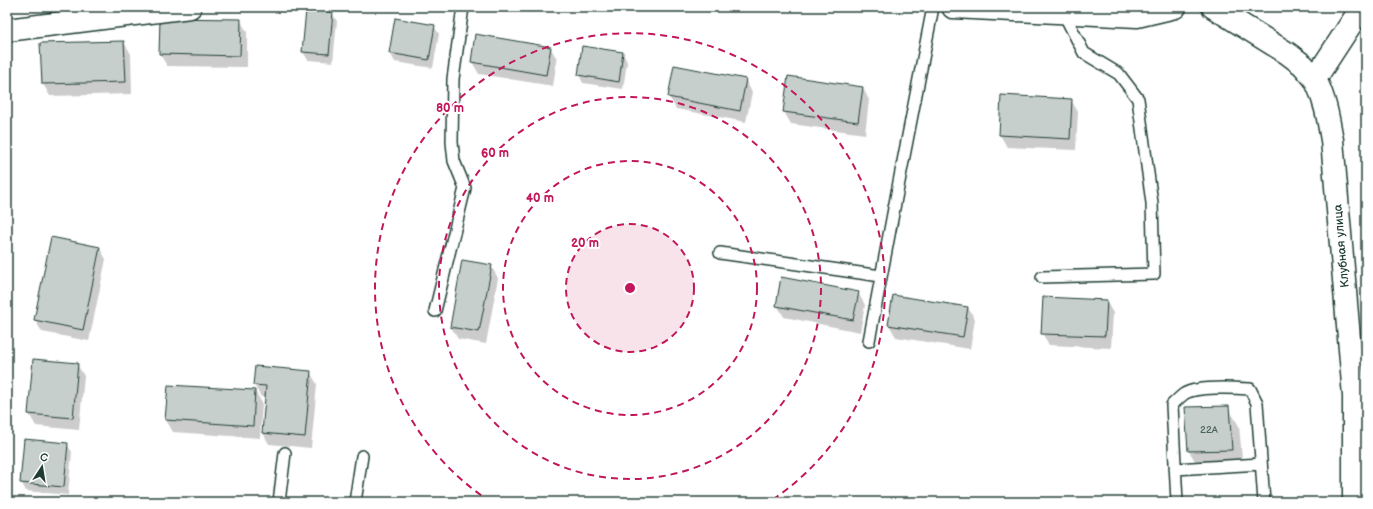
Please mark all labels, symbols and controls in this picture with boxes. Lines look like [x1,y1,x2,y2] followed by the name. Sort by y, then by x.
[436,101,464,116] text: 80 m
[481,146,509,161] text: 60 m
[526,191,554,206] text: 40 m
[1330,204,1353,288] street label: Клубная улица
[571,236,599,251] text: 20 m
[623,281,637,295] centre of rings
[1200,424,1219,436] house number: 22А
[22,447,62,487] north arrow
[39,451,49,465] text: С

